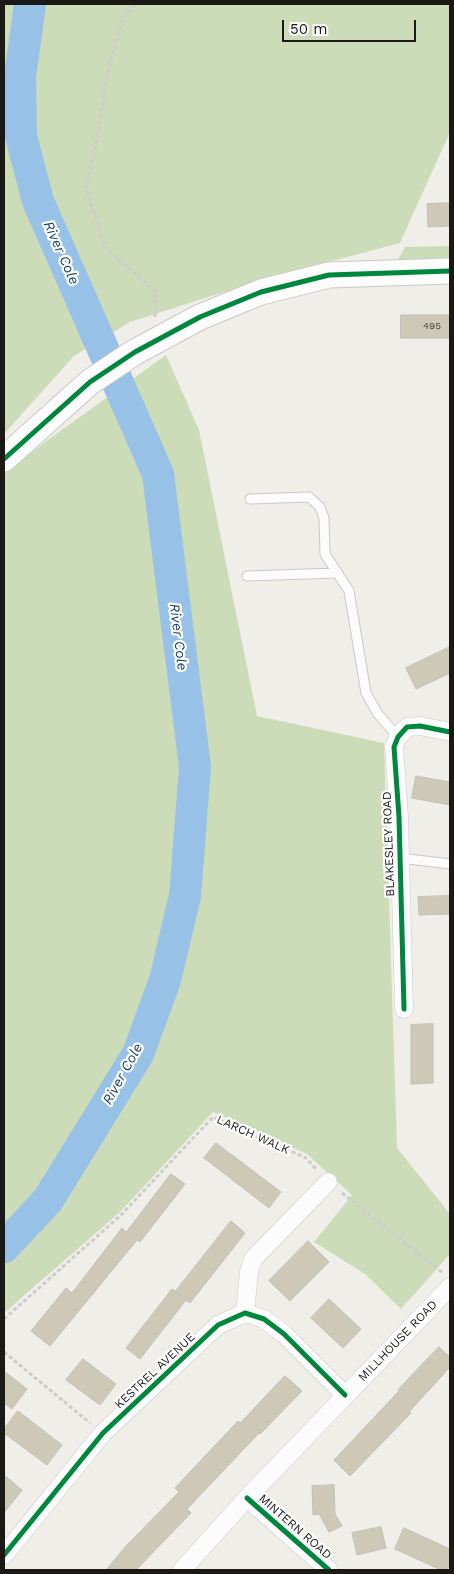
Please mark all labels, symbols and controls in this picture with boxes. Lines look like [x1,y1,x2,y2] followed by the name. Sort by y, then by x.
[284,10,418,42] scale bar
[290,20,327,38] text: 50 m
[40,219,82,287] water label: River Cole
[423,320,441,332] house number: 495
[166,602,190,672] water label: River Cole
[380,791,398,897] street label: BLAKESLEY ROAD
[99,1040,147,1108] water label: River Cole
[214,1113,292,1157] street label: LARCH WALK
[356,1297,440,1385] street label: MILLHOUSE ROAD
[112,1330,198,1412] street label: KESTREL AVENUE
[256,1492,334,1562] street label: MINTERN ROAD

